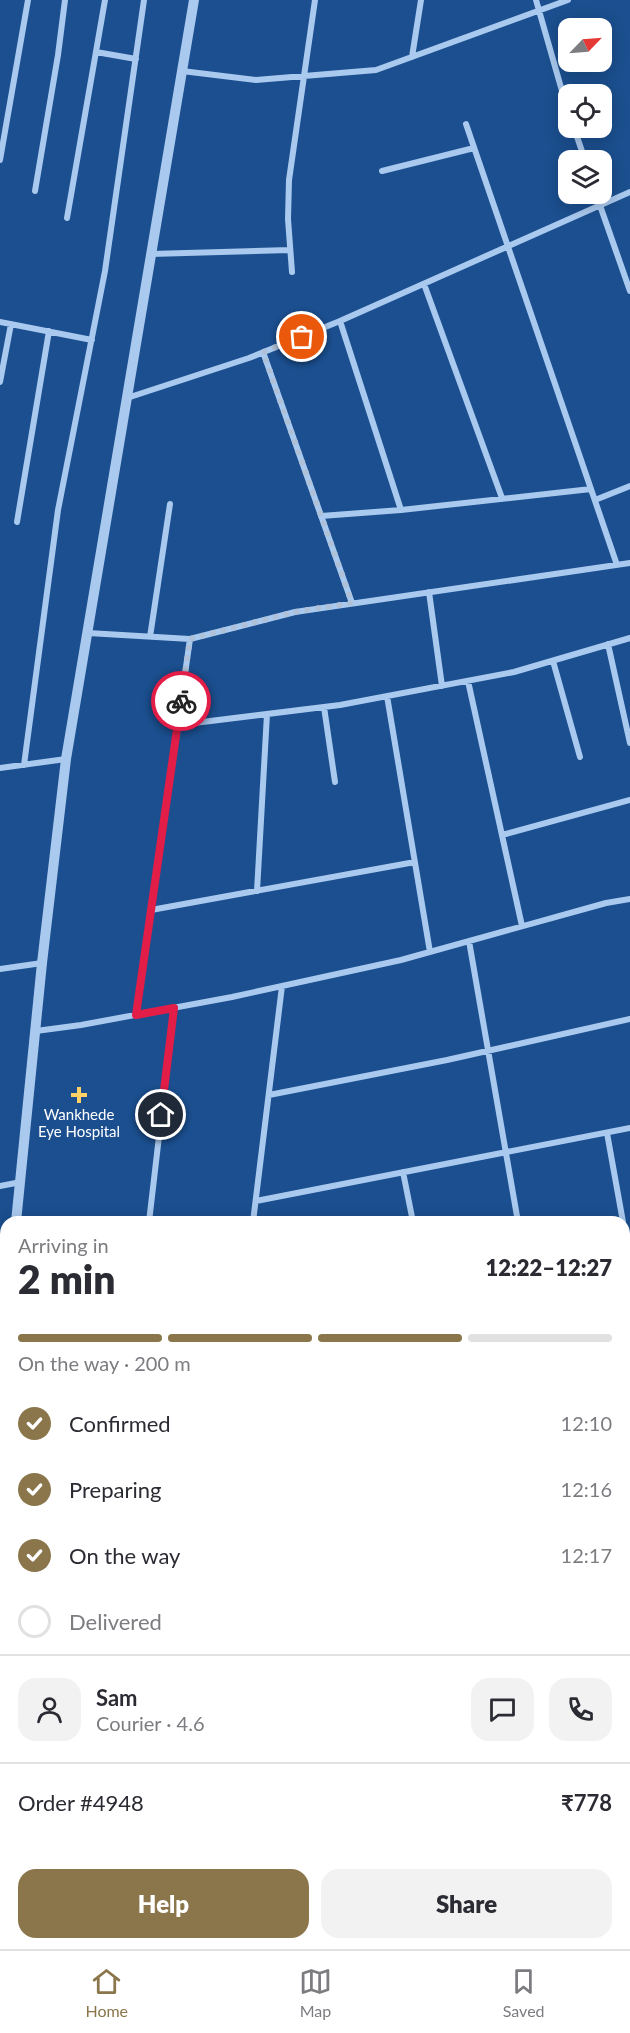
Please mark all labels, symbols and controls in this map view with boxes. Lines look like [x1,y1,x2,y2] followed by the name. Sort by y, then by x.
[558,18,612,72] north arrow
[558,18,612,204] map controls
[558,84,612,138] button: locate
[558,150,612,204] button: layers
[276,311,327,362] pin
[285,320,318,353] icon: bag
[151,671,211,731] courier
[165,685,198,718] icon: bike
[70,1086,88,1104] marker: Wankhede Eye Hospital
[135,1089,186,1140] pin
[144,1098,177,1131] icon: home
[38,1105,120,1140] place label: Wankhede Eye Hospital
[18,1233,109,1257] text: Arriving in
[486,1254,612,1281] text: 12:22–12:27
[18,1256,115,1302] text: 2 min
[18,1351,191,1375] text: On the way · 200 m
[18,1407,51,1440] icon: check
[69,1410,171,1437] text: Confirmed
[561,1411,612,1435] text: 12:10
[18,1473,51,1506] icon: check
[69,1476,161,1503] text: Preparing
[561,1477,612,1501] text: 12:16
[18,1539,51,1572] icon: check
[69,1542,180,1569] text: On the way
[561,1543,612,1567] text: 12:17
[69,1608,162,1635] text: Delivered
[18,1678,81,1741] button: person
[471,1678,534,1741] button: chat
[549,1678,612,1741] button: phone
[96,1684,138,1711] text: Sam
[96,1711,205,1735] text: Courier · 4.6
[18,1789,144,1816] text: Order #4948
[561,1789,612,1816] text: ₹778
[18,1869,309,1938] button: Help
[321,1869,612,1938] button: Share
[85,1965,128,2020] tab: Home
[299,1965,332,2020] tab: Map
[503,1965,545,2020] tab: Saved

